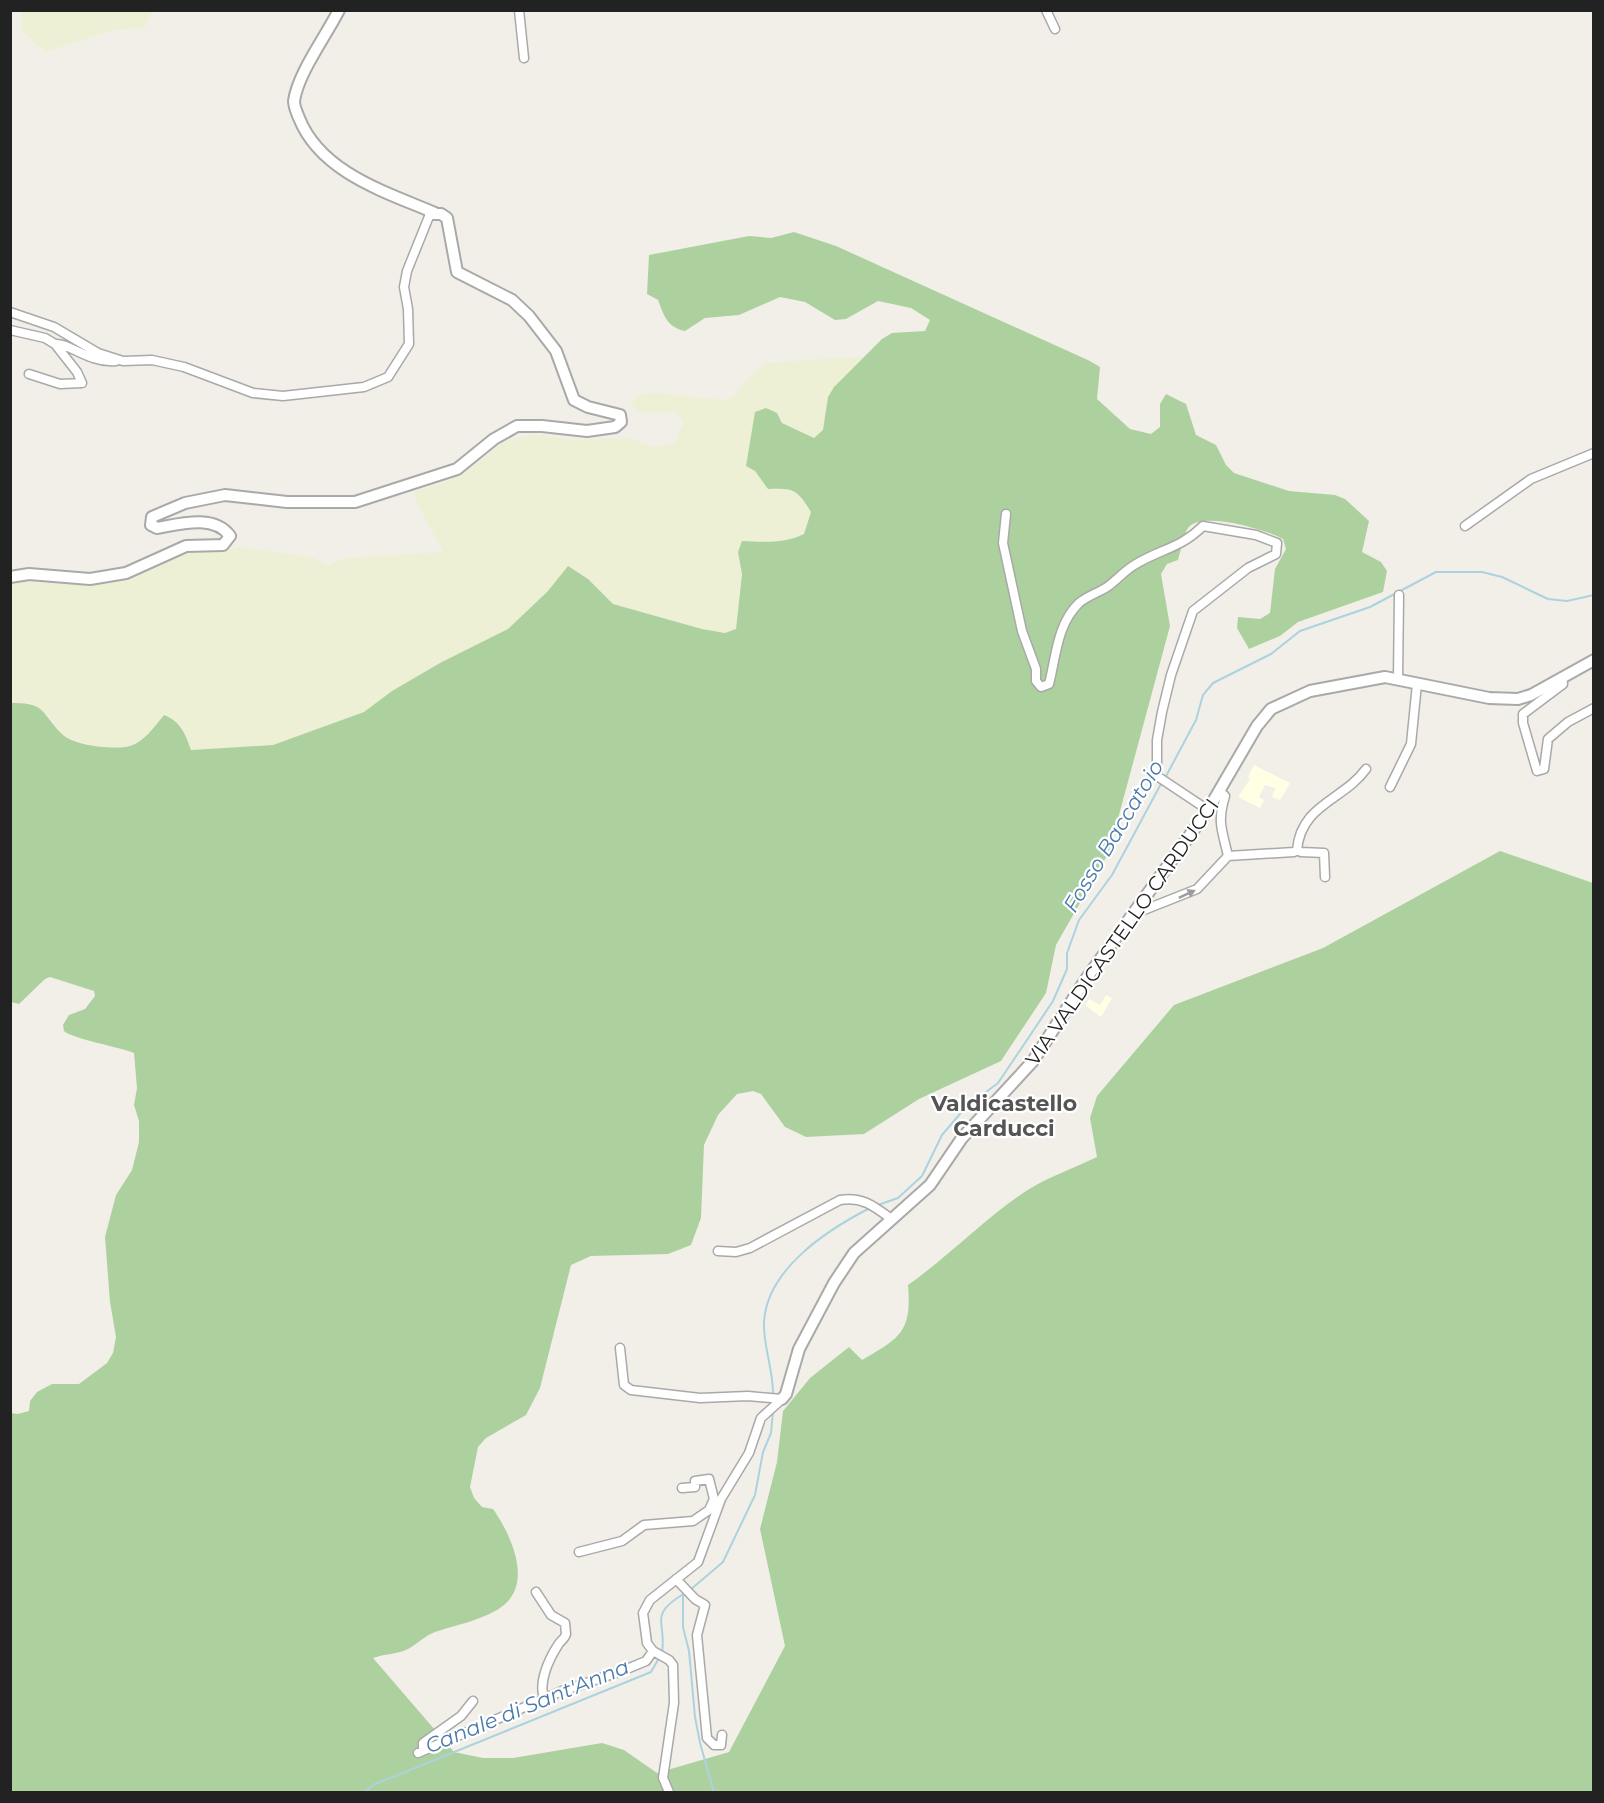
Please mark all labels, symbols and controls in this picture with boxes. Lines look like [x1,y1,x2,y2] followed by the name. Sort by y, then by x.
[1058,755,1168,917] water label: Fosso Baccatoio
[1020,794,1224,1070] street label: VIA VALDICASTELLO CARDUCCI
[1179,889,1197,899] one-way arrow
[930,1090,1077,1142] district label: Valdicastello Carducci
[422,1654,632,1758] water label: Canale di Sant'Anna

